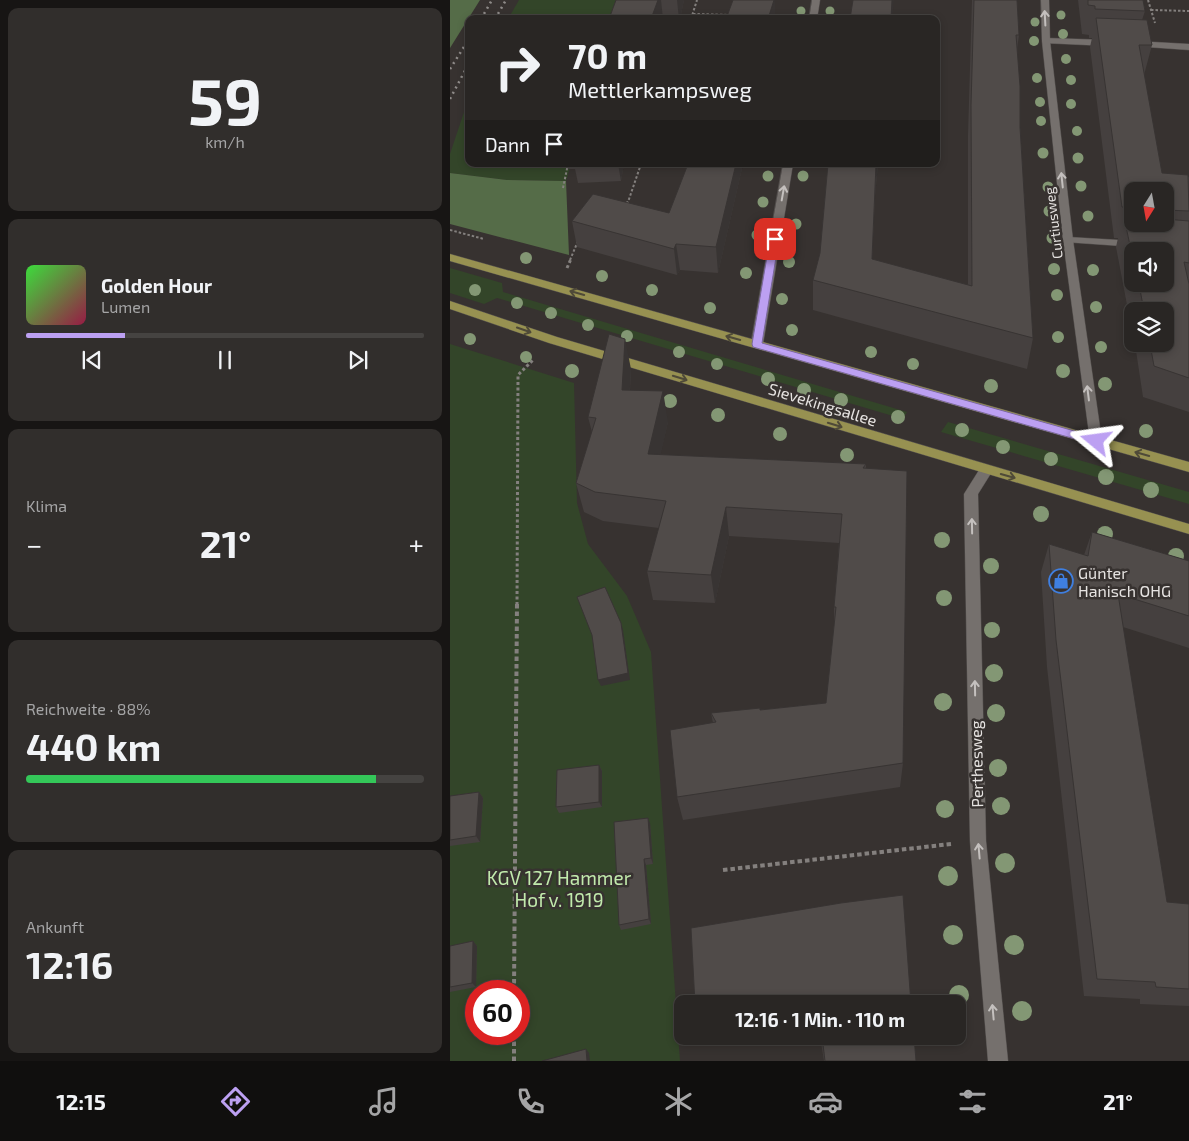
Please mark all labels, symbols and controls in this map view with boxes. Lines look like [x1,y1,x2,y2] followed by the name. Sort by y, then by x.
[1041,10,1050,26] one-way arrow
[568,34,647,76] text: 70 m
[485,35,550,100] icon: right
[188,60,262,138] text: 59
[568,76,752,102] text: Mettlerkampsweg
[540,130,568,158] icon: arrive
[205,132,245,151] text: km/h
[485,133,530,156] text: Dann
[1057,172,1067,188] one-way arrow
[1124,182,1174,232] north arrow
[1124,182,1174,352] map controls
[778,185,788,201] one-way arrow
[1040,186,1066,260] street label: Curtiusweg
[754,218,796,260] pin
[761,225,789,253] icon: arrive
[1124,242,1174,292] button: sound
[101,274,212,297] text: Golden Hour
[570,288,586,297] one-way arrow
[101,297,150,316] text: Lumen
[1124,302,1174,352] button: layers
[516,326,532,335] one-way arrow
[726,332,742,342] one-way arrow
[78,346,106,374] icon: previous
[211,346,239,374] icon: pause
[344,346,372,374] icon: next
[671,374,687,384] one-way arrow
[766,378,880,430] street label: Sievekingsallee
[1083,385,1093,401] one-way arrow
[1069,414,1121,466] position arrow
[827,420,843,430] one-way arrow
[1134,449,1150,459] one-way arrow
[999,472,1015,482] one-way arrow
[26,496,67,515] text: Klima
[967,518,977,534] one-way arrow
[200,520,251,566] text: 21°
[26,527,42,561] text: −
[409,527,424,561] text: +
[1078,563,1171,600] place label: Günter Hanisch OHG
[1048,568,1074,594] shop icon: Günter Hanisch OHG
[970,680,980,696] one-way arrow
[26,699,151,718] text: Reichweite · 88%
[966,720,986,808] street label: Perthesweg
[26,723,161,769] text: 440 km
[974,843,983,859] one-way arrow
[487,866,632,911] park label: KGV 127 Hammer Hof v. 1919
[26,917,84,936] text: Ankunft
[26,941,113,987] text: 12:16
[465,980,530,1045] speed limit sign: 60
[989,1005,998,1021] one-way arrow
[735,1008,905,1031] text: 12:16 · 1 Min. · 110 m
[218,1084,253,1119] icon: directions
[366,1084,401,1119] icon: music
[513,1084,548,1119] icon: phone
[661,1084,696,1119] icon: climate
[808,1084,843,1119] icon: car
[955,1084,990,1119] icon: filters
[56,1088,106,1114] text: 12:15
[1103,1088,1133,1114] text: 21°

